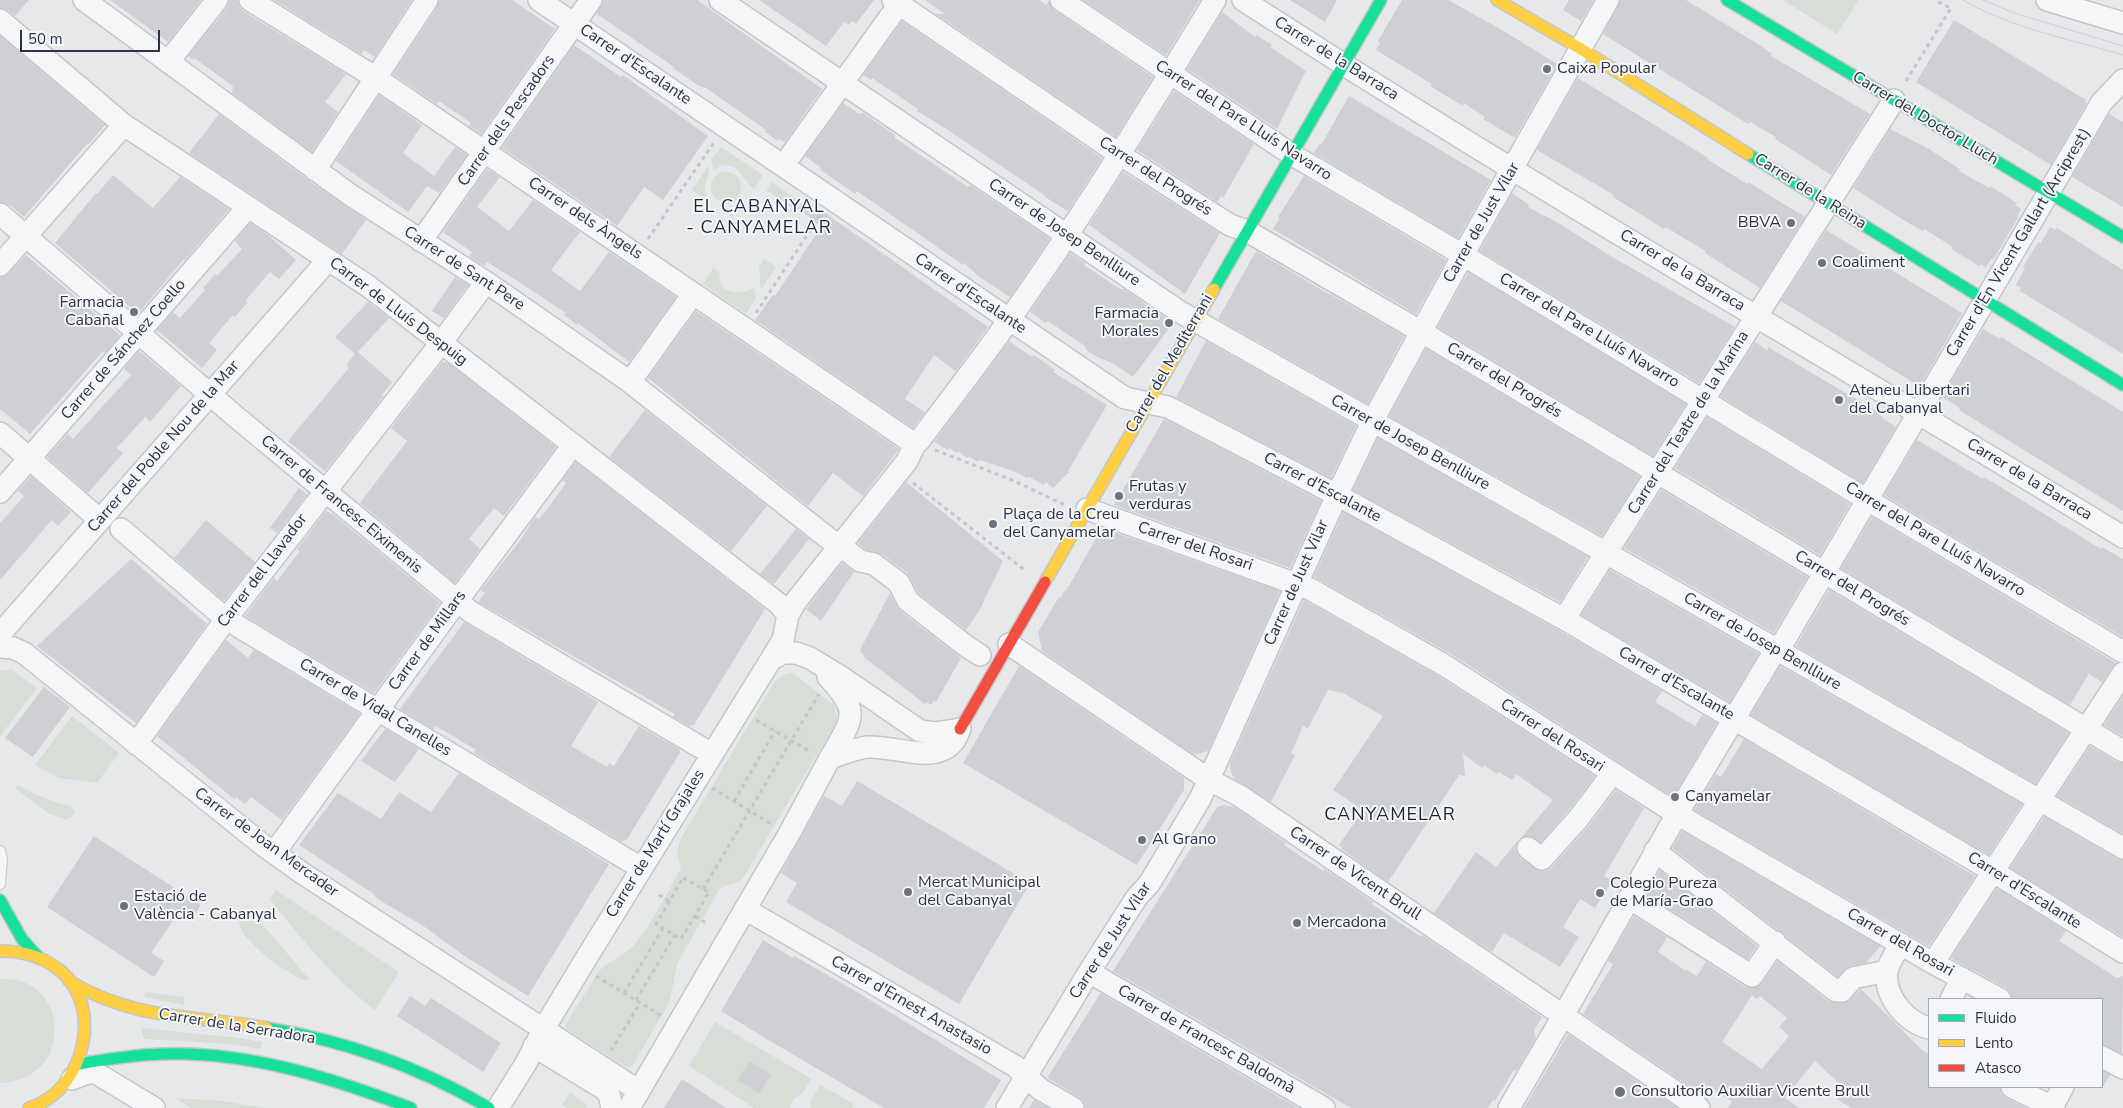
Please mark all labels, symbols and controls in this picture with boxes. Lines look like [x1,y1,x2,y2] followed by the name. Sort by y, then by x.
[1270,13,1402,105] street label: Carrer de la Barraca
[22,20,162,52] scale bar
[575,21,695,109] street label: Carrer d'Escalante
[28,29,63,49] text: 50 m
[454,51,560,191] street label: Carrer dels Pescadors
[1151,57,1335,185] street label: Carrer del Pare Lluís Navarro
[1557,59,1657,79] place label: Caixa Popular
[1541,63,1553,75] marker: Caixa Popular
[1849,68,2001,170] street label: Carrer del Doctor Lluch
[1943,125,2095,361] street label: Carrer d'En Vicent Gallart (Arciprest)
[1095,133,1215,221] street label: Carrer del Progrés
[1751,150,1869,234] street label: Carrer de la Reina
[1440,159,1524,287] street label: Carrer de Just Vilar
[524,174,646,264] street label: Carrer dels Àngels
[984,175,1144,291] street label: Carrer de Josep Benlliure
[685,197,833,240] district label: EL CABANYAL - CANYAMELAR
[1738,213,1781,233] place label: BBVA
[1785,217,1797,229] marker: BBVA
[400,223,528,315] street label: Carrer de Sant Pere
[1616,226,1748,316] street label: Carrer de la Barraca
[910,250,1030,338] street label: Carrer d'Escalante
[1832,253,1905,273] place label: Coaliment
[325,254,471,370] street label: Carrer de Lluís Despuig
[1816,257,1828,269] marker: Coaliment
[1495,270,1683,392] street label: Carrer del Pare Lluís Navarro
[58,276,190,424] street label: Carrer de Sánchez Coello
[1122,291,1218,437] street label: Carrer del Mediterrani
[60,293,124,331] place label: Farmacia Cabañal
[1095,304,1159,342] place label: Farmacia Morales
[128,306,140,318] marker: Farmacia Cabañal
[1163,317,1175,329] marker: Farmacia Morales
[1624,328,1754,518] street label: Carrer del Teatre de la Marina
[1443,339,1565,423] street label: Carrer del Progrés
[84,357,244,537] street label: Carrer del Poble Nou de la Mar
[1849,381,1970,419] place label: Ateneu Llibertari del Cabanyal
[1327,391,1493,495] street label: Carrer de Josep Benlliure
[1833,394,1845,406] marker: Ateneu Llibertari del Cabanyal
[256,432,426,578] street label: Carrer de Francesc Eiximenis
[1963,435,2095,525] street label: Carrer de la Barraca
[1260,449,1384,527] street label: Carrer d'Escalante
[1129,477,1191,515] place label: Frutas y verduras
[1841,479,2029,601] street label: Carrer del Pare Lluís Navarro
[1113,490,1125,502] marker: Frutas y verduras
[1003,505,1119,543] place label: Plaça de la Creu del Canyamelar
[214,510,312,632] street label: Carrer del Llavador
[1261,517,1333,649] street label: Carrer de Just Vilar
[987,518,999,530] marker: Plaça de la Creu del Canyamelar
[1135,518,1255,576] street label: Carrer del Rosari
[1791,547,1913,631] street label: Carrer del Progrés
[385,587,471,695] street label: Carrer de Millars
[1680,589,1844,695] street label: Carrer de Josep Benlliure
[1615,643,1737,725] street label: Carrer d'Escalante
[295,655,455,761] street label: Carrer de Vidal Canelles
[1496,695,1608,777] street label: Carrer del Rosari
[602,766,710,922] street label: Carrer de Martí Grajales
[190,784,342,902] street label: Carrer de Joan Mercader
[1685,787,1771,807] place label: Canyamelar
[1669,791,1681,803] marker: Canyamelar
[1323,805,1457,827] district label: CANYAMELAR
[1285,823,1425,925] street label: Carrer de Vicent Brull
[1152,830,1216,850] place label: Al Grano
[1136,834,1148,846] marker: Al Grano
[1964,848,2084,934] street label: Carrer d'Escalante
[918,873,1040,911] place label: Mercat Municipal del Cabanyal
[1610,874,1717,912] place label: Colegio Pureza de María-Grao
[1066,879,1156,1003] street label: Carrer de Just Vilar
[902,886,914,898] marker: Mercat Municipal del Cabanyal
[134,887,277,925] place label: Estació de València - Cabanyal
[1594,887,1606,899] marker: Colegio Pureza de María-Grao
[118,900,130,912] marker: Estació de València - Cabanyal
[1843,905,1957,981] street label: Carrer del Rosari
[1307,913,1386,933] place label: Mercadona
[1291,917,1303,929] marker: Mercadona
[827,952,995,1060] street label: Carrer d'Ernest Anastasio
[1114,981,1298,1099] street label: Carrer de Francesc Baldomà
[1928,998,2103,1088] legend
[157,1005,317,1049] street label: Carrer de la Serradora
[1975,1008,2017,1028] text: Fluido
[1975,1033,2013,1053] text: Lento
[1975,1058,2021,1078] text: Atasco
[1631,1082,1870,1102] place label: Consultorio Auxiliar Vicente Brull
[1613,1085,1627,1099] marker: Consultorio Auxiliar Vicente Brull

